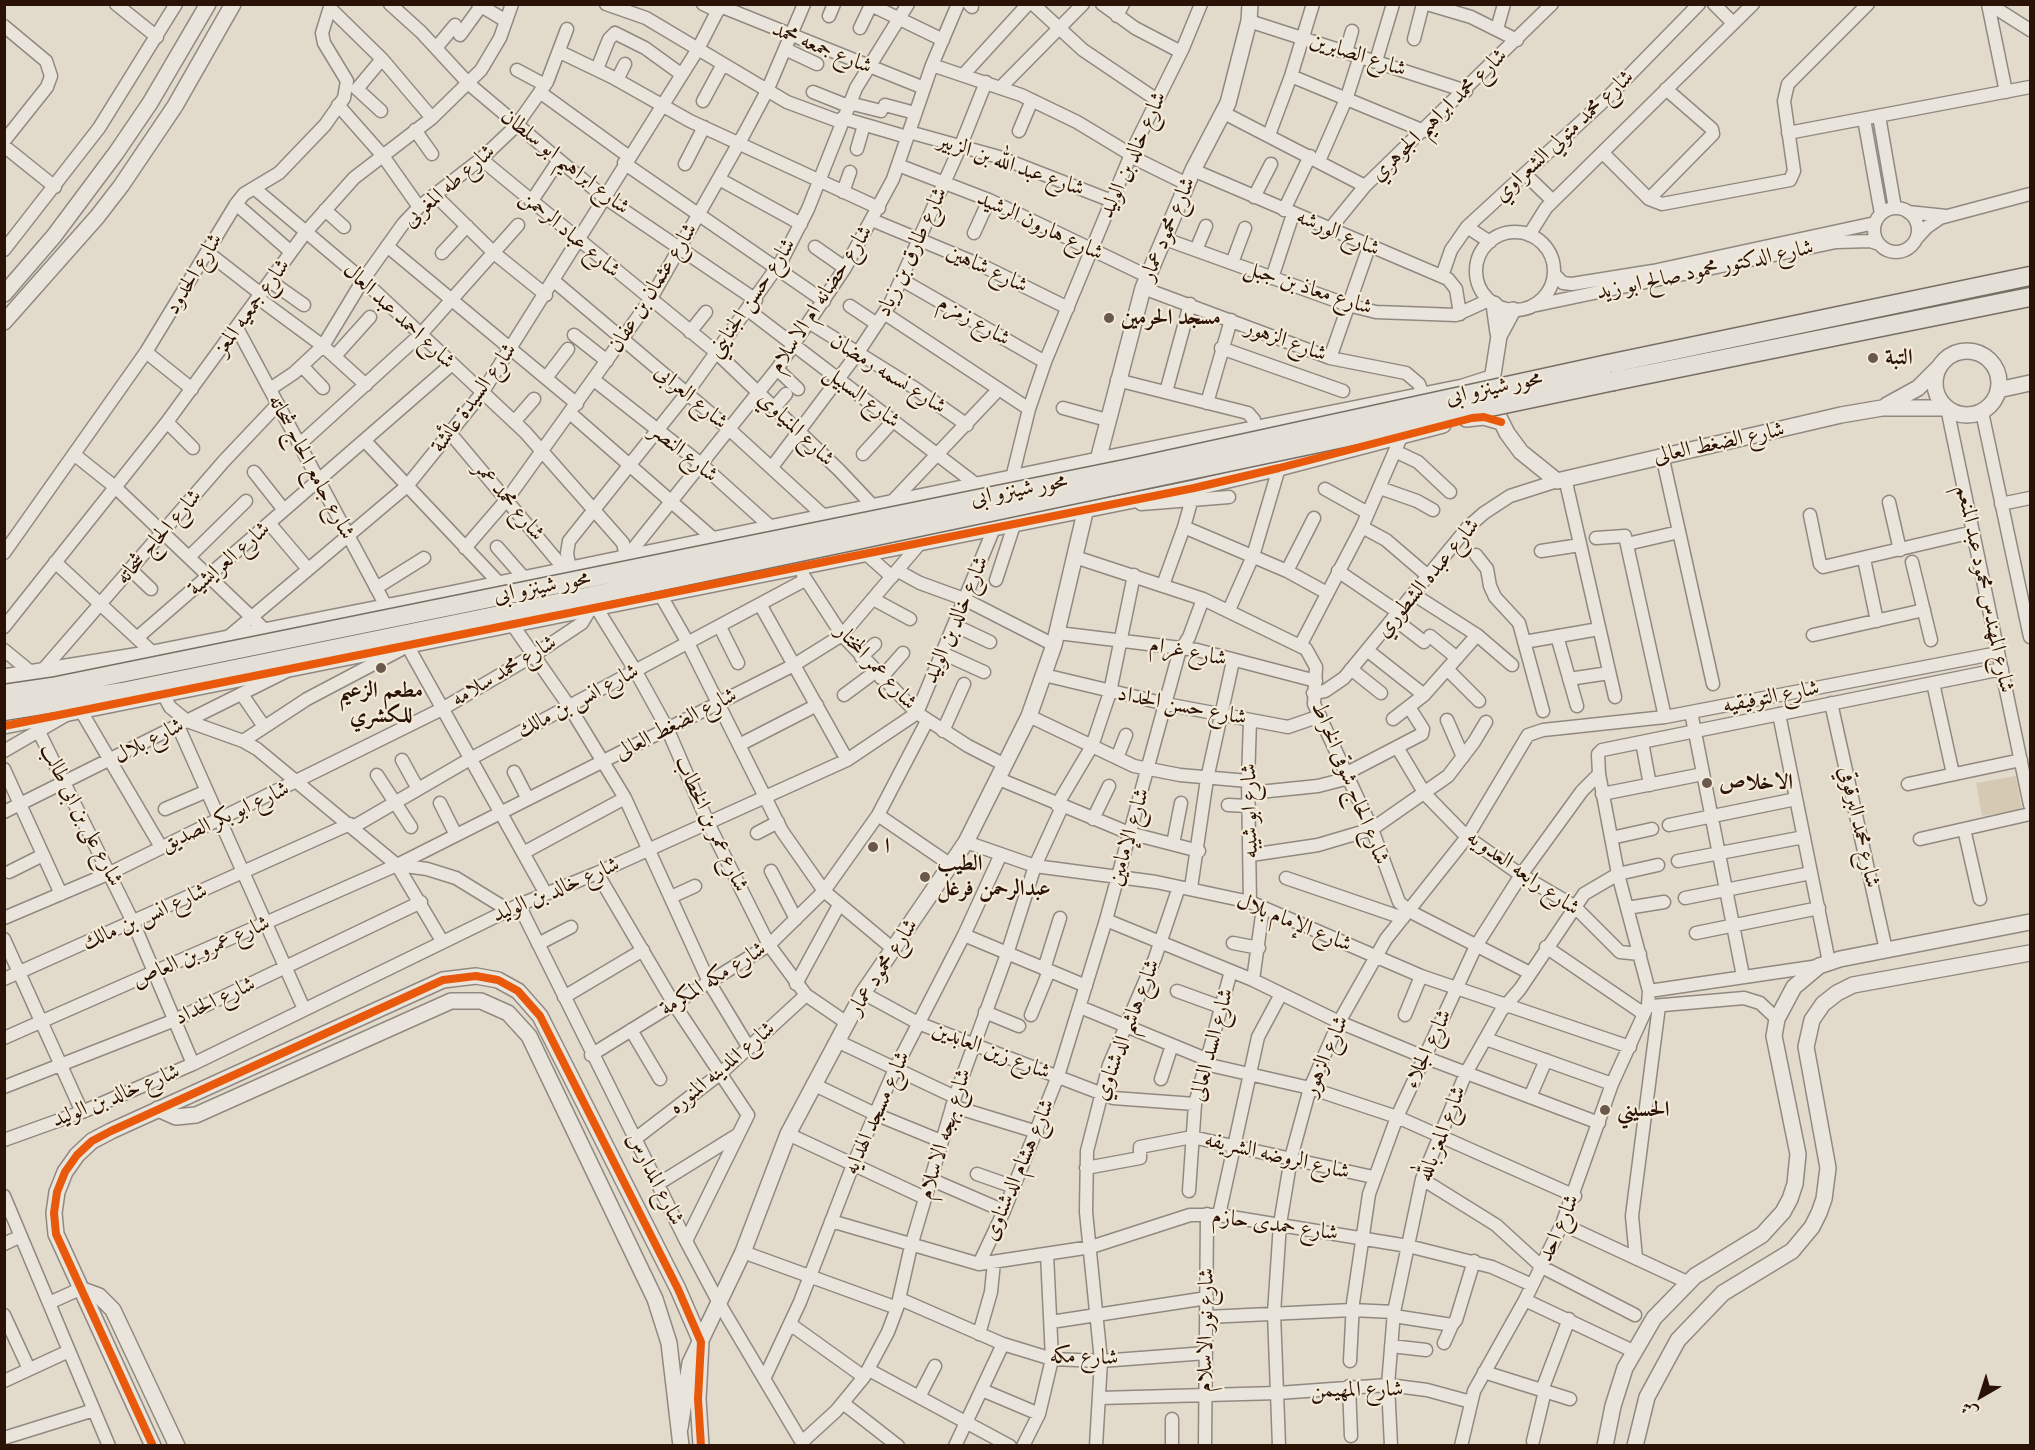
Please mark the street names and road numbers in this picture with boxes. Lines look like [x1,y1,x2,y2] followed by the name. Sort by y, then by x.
[768,16,876,80] street label: شارع جمعه محمد
[1306,27,1410,83] street label: شارع الصابرين
[1365,43,1513,187] street label: شارع محمد ابراهيم الجوهري
[1488,64,1640,208] street label: شارع محمد متولي الشعراوي
[1093,88,1173,222] street label: شارع خالد بن الوليد
[495,103,635,221] street label: شارع ابراهيم ابو سلطان
[934,128,1088,202] street label: شارع عبد الله بن الزبير
[397,139,501,233] street label: شارع طه المغربى
[1134,173,1202,285] street label: شارع محمود عمار
[870,183,954,321] street label: شارع طارق بن زياد
[514,184,626,284] street label: شارع عباد الرحمن
[973,185,1107,267] street label: شارع هارون الرشيد
[1292,204,1384,262] street label: شارع الورشه
[603,218,703,358] street label: شارع عثمان بن عفان
[763,220,879,378] street label: شارع حضانه ام الاسلام
[159,228,229,320] street label: شارع الحدود
[702,233,802,363] street label: شارع حسن الجنايني
[1594,234,1816,306] street label: شارع الدكتور محمود صالح ابو زيد
[942,239,1032,299] street label: شارع شاهين
[208,254,296,360] street label: شارع جمعيه المعز
[1241,255,1375,321] street label: شارع معاذ بن جبل
[337,257,461,375] street label: شارع احمد عبد العال
[933,290,1015,352] street label: شارع زمزم
[1242,314,1330,368] street label: شارع الزهور
[825,328,951,420] street label: شارع نسمه رمضان
[425,338,523,458] street label: شارع السيدة عائشة
[649,359,733,435] street label: شارع العرابى
[819,360,905,434] street label: شارع السبيل
[1443,365,1545,411] street label: محور شينزو ابى
[752,386,840,472] street label: شارع المنياوي
[262,390,360,544] street label: شارع جامع الحاج شحاته
[1651,416,1787,470] street label: شارع الضغط العالى
[645,418,723,488] street label: شارع النصر
[468,456,550,546] street label: شارع محمد عمر
[968,468,1070,512] street label: محور شينزو ابى
[1950,483,2020,695] street label: شارع المهندس محمود عبد المنعم
[110,484,208,590] street label: شارع الحاج شحاته
[1370,513,1486,643] street label: شارع عبده الشطوري
[182,516,276,602] street label: شارع العرايشية
[917,552,995,688] street label: شارع خالد بن الوليد
[491,565,593,609] street label: محور شينزو ابى
[830,619,922,715] street label: شارع عمر المختار
[447,629,561,713] street label: شارع محمد سلامه
[1147,632,1229,672] street label: شارع غرام
[513,658,643,744] street label: شارع انس بن مالك
[1720,675,1822,719] street label: شارع التوفيقيه
[1115,681,1249,731] street label: شارع حسن الحداد
[610,682,742,766] street label: شارع الضغط العالى
[1305,697,1395,869] street label: شارع الحاج شوقى الخراط
[109,712,189,770] street label: شارع بلال
[34,739,128,891] street label: شارع على بن ابى طالب
[668,752,754,896] street label: شارع عمر بن الخطاب
[1236,763,1264,859] street label: شارع ابو شيبه
[1832,764,1886,890] street label: شارع محمد البرقوقي
[156,776,294,858] street label: شارع ابو بكر الصديق
[1102,785,1156,889] street label: شارع الإمامين
[1461,824,1585,922] street label: شارع رابعه العدويه
[488,851,624,929] street label: شارع خالد بن الوليد
[78,878,212,956] street label: شارع انس بن مالك
[1232,888,1356,958] street label: شارع الإمام بلال
[128,910,274,994] street label: شارع عمرو بن العاص
[842,914,924,1020] street label: شارع محمود عمار
[655,936,771,1022] street label: شارع مكه المكرمة
[1088,956,1166,1104] street label: شارع هاشم الدشناوي
[170,971,260,1031] street label: شارع الحداد
[1184,986,1240,1104] street label: شارع السد العالى
[1398,1005,1458,1093] street label: شارع الجلاء
[1297,1012,1355,1100] street label: شارع الزهور
[663,1016,781,1120] street label: شارع المدينه المنوره
[928,1016,1054,1086] street label: شارع زين العابدين
[838,1047,916,1179] street label: شارع مسجد الهدايه
[48,1058,184,1134] street label: شارع خالد بن الوليد
[913,1065,977,1203] street label: شارع بهجه الاسلام
[1412,1082,1472,1186] street label: شارع المعز بالله
[977,1095,1061,1245] street label: شارع هشام الدشناوى
[1202,1126,1352,1186] street label: شارع الروضه الشريفه
[620,1128,690,1230] street label: شارع المدارس
[1532,1190,1586,1266] street label: شارع احد
[1210,1203,1340,1247] street label: شارع حمدى حازم
[1192,1268,1220,1392] street label: شارع نور الاسلام
[1049,1343,1119,1371] street label: شارع مكه
[1310,1376,1404,1404] street label: شارع المهيمن

